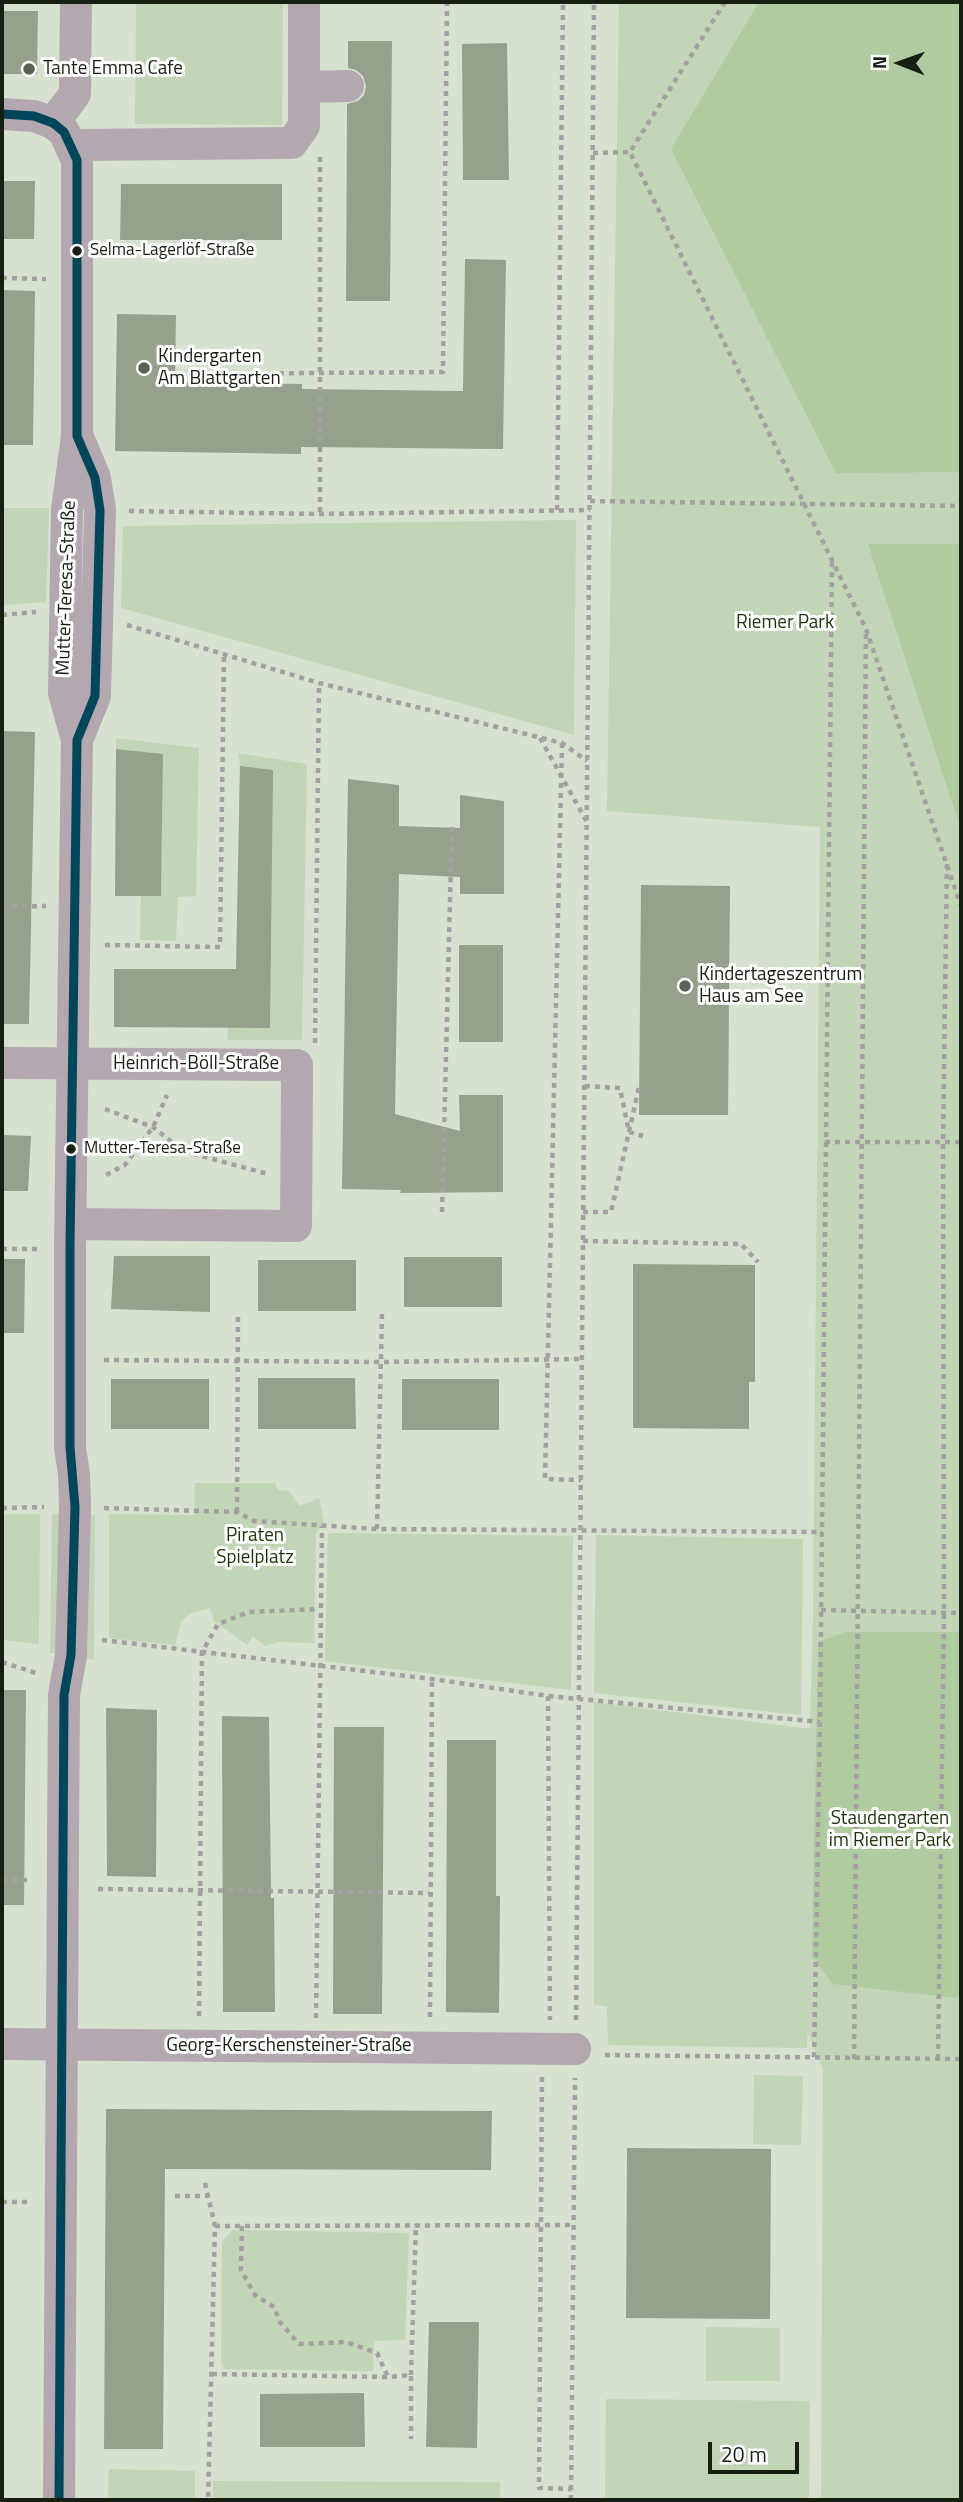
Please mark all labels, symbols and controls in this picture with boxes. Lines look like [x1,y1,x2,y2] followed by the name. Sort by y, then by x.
[865,28,935,98] north arrow
[864,56,893,69] text: N
[43,58,183,80] place label: Tante Emma Cafe
[21,61,37,77] marker: Tante Emma Cafe
[90,241,254,261] place label: Selma-Lagerlöf-Straße
[70,244,84,258] marker: Selma-Lagerlöf-Straße
[158,346,281,390] place label: Kindergarten Am Blattgarten
[136,360,152,376] marker: Kindergarten Am Blattgarten
[53,500,81,676] street label: Mutter-Teresa-Straße
[736,612,834,634] park label: Riemer Park
[699,964,862,1008] place label: Kindertageszentrum Haus am See
[677,978,693,994] marker: Kindertageszentrum Haus am See
[113,1053,279,1075] street label: Heinrich-Böll-Straße
[84,1139,241,1159] place label: Mutter-Teresa-Straße
[64,1142,78,1156] marker: Mutter-Teresa-Straße
[216,1525,294,1569] park label: Piraten Spielplatz
[829,1808,951,1852] park label: Staudengarten im Riemer Park
[166,2035,412,2057] street label: Georg-Kerschensteiner-Straße
[711,2428,802,2472] scale bar
[721,2438,767,2470] text: 20 m

